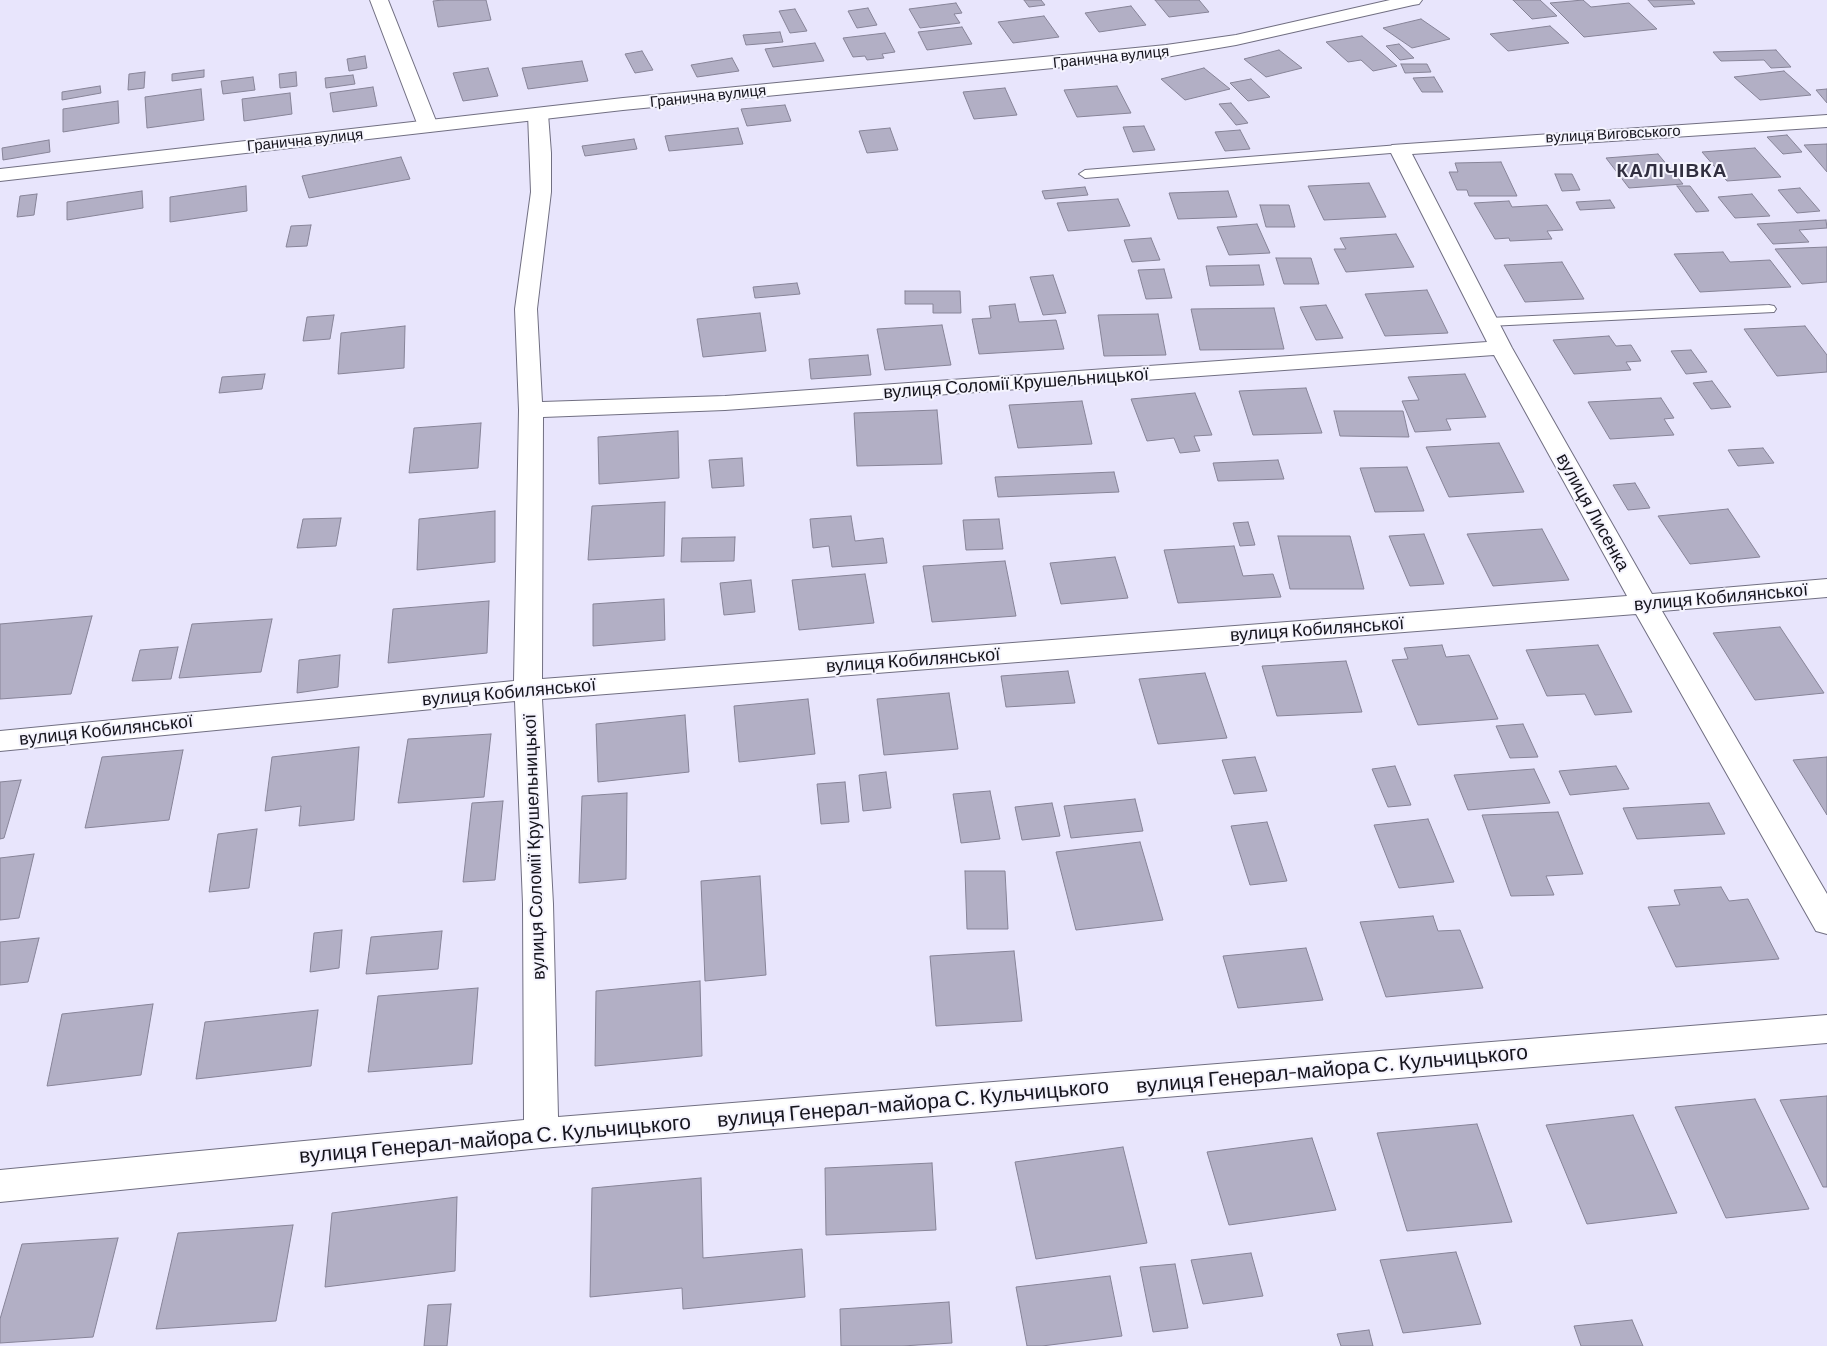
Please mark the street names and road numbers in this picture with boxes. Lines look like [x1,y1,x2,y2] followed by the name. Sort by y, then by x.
[1052,42,1170,72] street label: Гранична вулиця
[649,81,767,111] street label: Гранична вулиця
[1545,121,1681,147] street label: вулиця Виговського
[246,125,364,155] street label: Гранична вулиця
[883,363,1149,403] street label: вулиця Соломії Крушельницької
[1552,449,1634,575] street label: вулиця Лисенка
[1633,579,1809,615] street label: вулиця Кобилянської
[1229,612,1405,646] street label: вулиця Кобилянської
[825,643,1001,677] street label: вулиця Кобилянської
[421,674,597,710] street label: вулиця Кобилянської
[18,710,194,750] street label: вулиця Кобилянської
[519,714,549,980] street label: вулиця Соломії Крушельницької
[1135,1039,1529,1099] street label: вулиця Генерал-майора С. Кульчицького
[716,1073,1110,1133] street label: вулиця Генерал-майора С. Кульчицького
[298,1109,692,1169] street label: вулиця Генерал-майора С. Кульчицького

